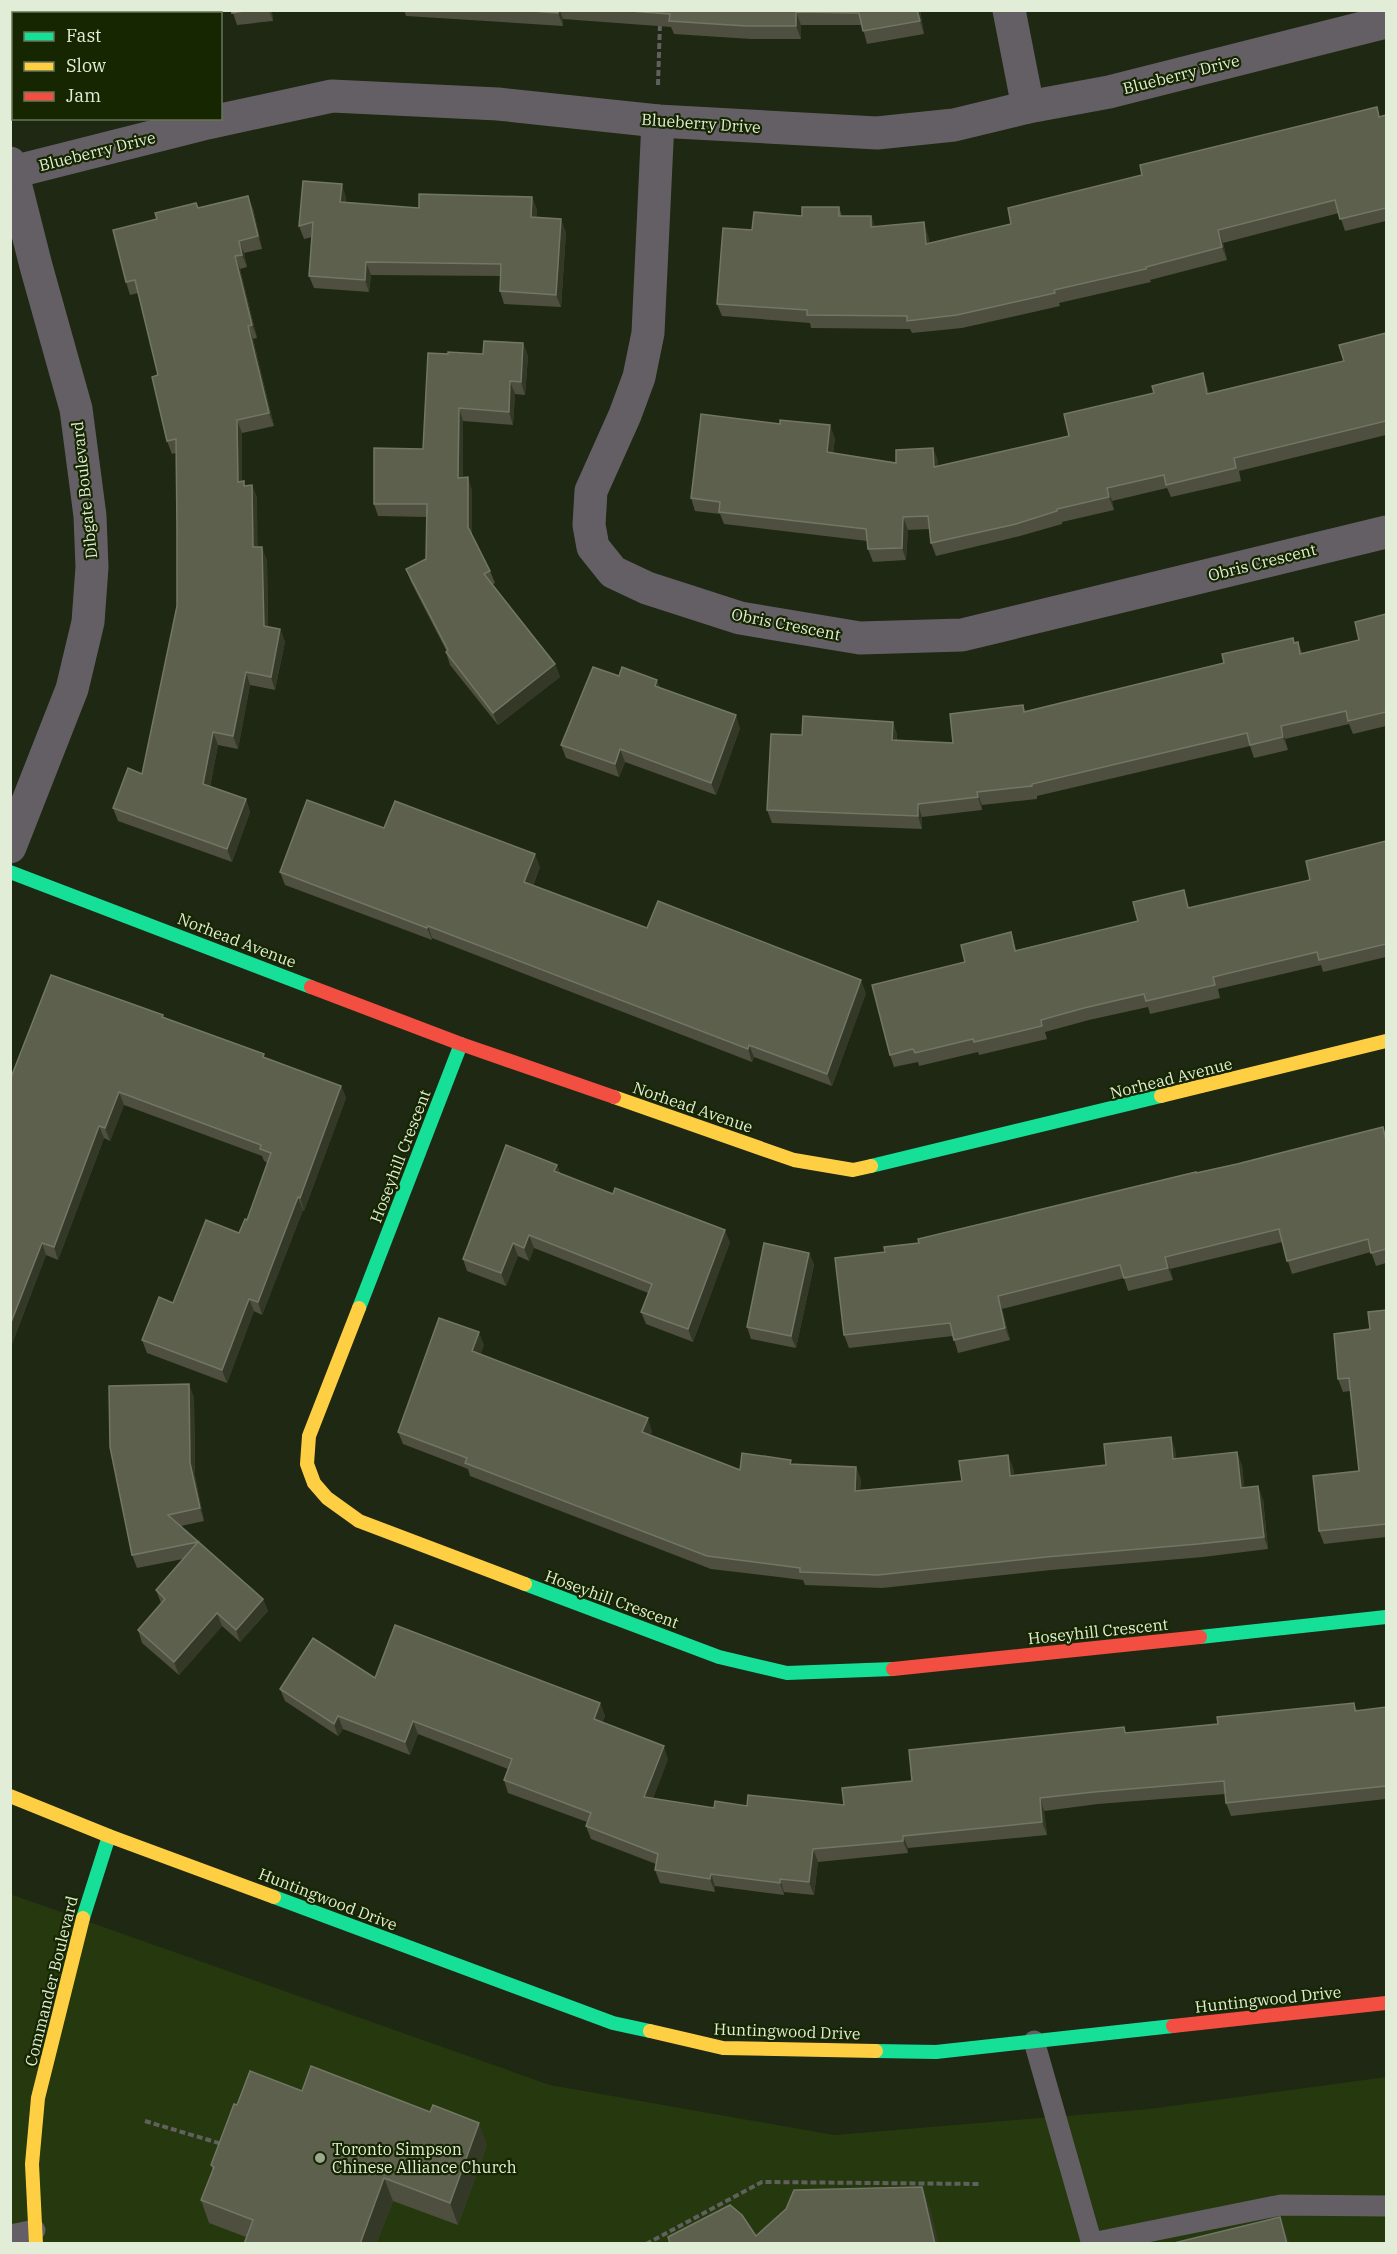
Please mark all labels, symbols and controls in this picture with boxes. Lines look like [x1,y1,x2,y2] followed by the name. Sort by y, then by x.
[12,12,222,120] legend
[66,24,101,47] text: Fast
[1121,50,1241,98] street label: Blueberry Drive
[66,54,106,77] text: Slow
[66,84,101,107] text: Jam
[641,109,761,137] street label: Blueberry Drive
[37,127,157,175] street label: Blueberry Drive
[67,420,101,560] street label: Dibgate Boulevard
[1206,539,1319,585] street label: Obris Crescent
[730,604,843,644] street label: Obris Crescent
[175,908,299,972] street label: Norhead Avenue
[1108,1053,1234,1103] street label: Norhead Avenue
[630,1077,756,1137] street label: Norhead Avenue
[365,1086,435,1225] street label: Hoseyhill Crescent
[542,1565,682,1633] street label: Hoseyhill Crescent
[1027,1614,1169,1648] street label: Hoseyhill Crescent
[256,1863,400,1935] street label: Huntingwood Drive
[20,1894,82,2068] street label: Commander Boulevard
[1194,1981,1342,2017] street label: Huntingwood Drive
[713,2018,861,2044] street label: Huntingwood Drive
[332,2139,517,2177] place label: Toronto Simpson Chinese Alliance Church
[313,2151,327,2165] marker: Toronto Simpson Chinese Alliance Church

